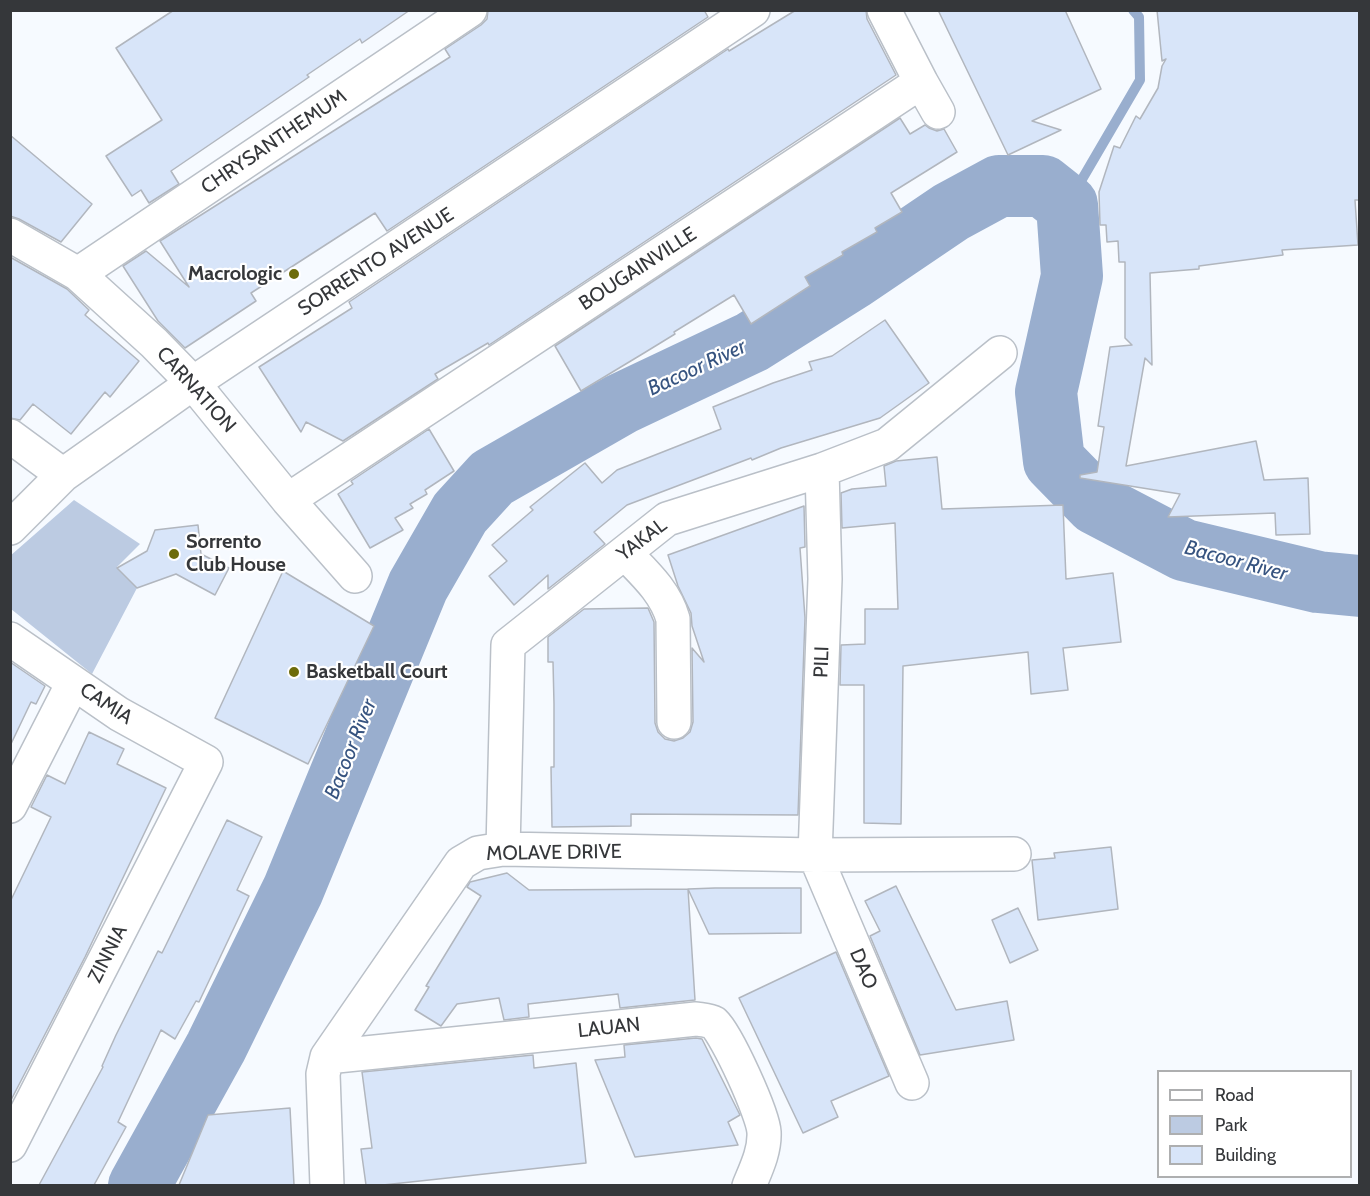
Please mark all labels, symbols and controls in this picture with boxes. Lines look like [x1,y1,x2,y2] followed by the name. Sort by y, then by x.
[197,84,351,200] street label: CHRYSANTHEMUM
[294,203,458,321] street label: SORRENTO AVENUE
[575,222,701,316] street label: BOUGAINVILLE
[188,262,282,286] place label: Macrologic
[287,267,301,281] marker: Macrologic
[644,334,750,402] water label: Bacoor River
[151,342,241,438] street label: CARNATION
[612,514,672,566] street label: YAKAL
[186,530,286,577] place label: Sorrento Club House
[1182,535,1290,587] water label: Bacoor River
[167,547,181,561] marker: Sorrento Club House
[809,646,835,678] street label: PILI
[306,660,448,684] place label: Basketball Court
[287,665,301,679] marker: Basketball Court
[75,678,137,730] street label: CAMIA
[320,695,382,803] water label: Bacoor River
[486,840,622,866] street label: MOLAVE DRIVE
[83,921,133,987] street label: ZINNIA
[844,945,882,993] street label: DAO
[577,1013,641,1043] street label: LAUAN
[1157,1070,1352,1178] legend
[1215,1084,1254,1106] text: Road
[1215,1114,1247,1136] text: Park
[1215,1144,1276,1166] text: Building

